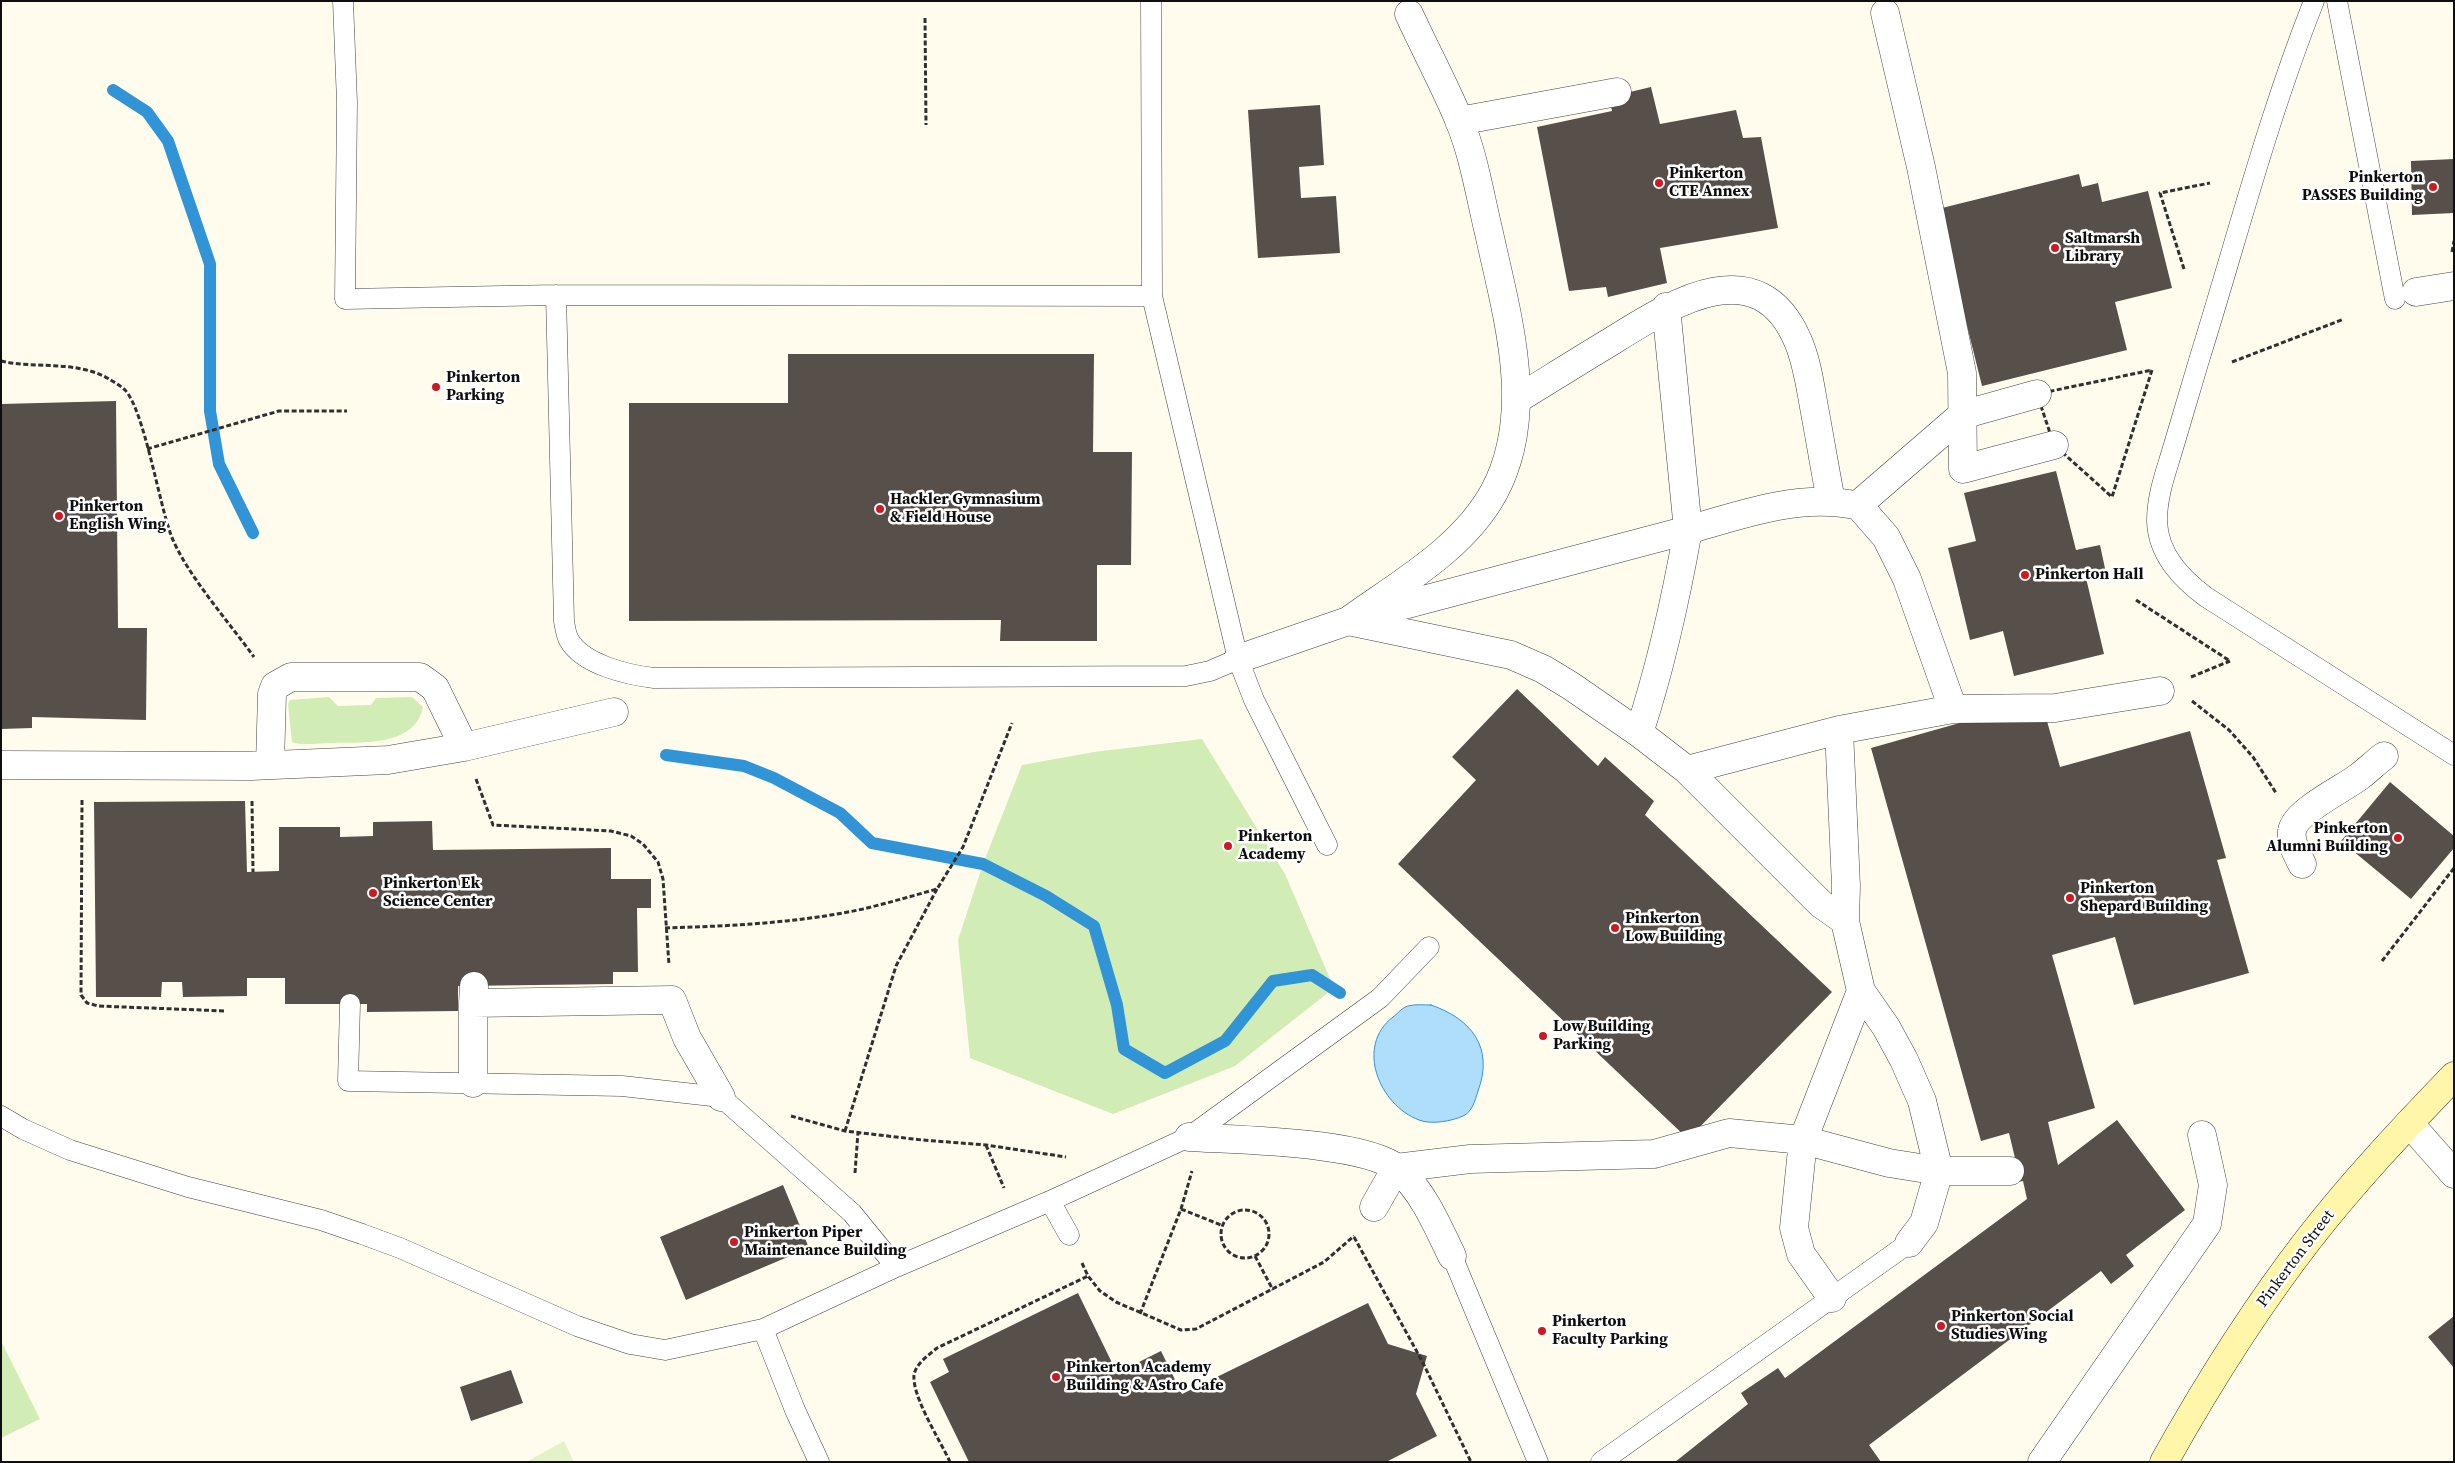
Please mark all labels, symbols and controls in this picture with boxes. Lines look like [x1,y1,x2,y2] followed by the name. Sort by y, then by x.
[1669,164,1750,202] place label: Pinkerton CTE Annex
[2302,168,2423,206] place label: Pinkerton PASSES Building
[1653,177,1665,189] marker: Pinkerton CTE Annex
[2427,181,2439,193] marker: Pinkerton PASSES Building
[2065,229,2140,267] place label: Saltmarsh Library
[2049,242,2061,254] marker: Saltmarsh Library
[446,368,520,406] place label: Pinkerton Parking
[430,381,442,393] marker: Pinkerton Parking
[890,490,1040,528] place label: Hackler Gymnasium & Field House
[69,497,166,535] place label: Pinkerton English Wing
[874,503,886,515] marker: Hackler Gymnasium & Field House
[53,510,65,522] marker: Pinkerton English Wing
[2035,565,2144,585] place label: Pinkerton Hall
[2019,569,2031,581] marker: Pinkerton Hall
[2266,819,2388,857] place label: Pinkerton Alumni Building
[1238,827,1312,865] place label: Pinkerton Academy
[2392,832,2404,844] marker: Pinkerton Alumni Building
[1222,840,1234,852] marker: Pinkerton Academy
[383,874,492,912] place label: Pinkerton Ek Science Center
[2080,879,2208,917] place label: Pinkerton Shepard Building
[367,887,379,899] marker: Pinkerton Ek Science Center
[2064,892,2076,904] marker: Pinkerton Shepard Building
[1625,909,1723,947] place label: Pinkerton Low Building
[1609,922,1621,934] marker: Pinkerton Low Building
[1553,1017,1651,1055] place label: Low Building Parking
[1537,1030,1549,1042] marker: Low Building Parking
[2253,1207,2339,1311] street label: Pinkerton Street
[744,1223,907,1261] place label: Pinkerton Piper Maintenance Building
[728,1236,740,1248] marker: Pinkerton Piper Maintenance Building
[1951,1307,2074,1345] place label: Pinkerton Social Studies Wing
[1552,1312,1668,1350] place label: Pinkerton Faculty Parking
[1935,1320,1947,1332] marker: Pinkerton Social Studies Wing
[1536,1325,1548,1337] marker: Pinkerton Faculty Parking
[1066,1358,1223,1396] place label: Pinkerton Academy Building & Astro Cafe
[1050,1371,1062,1383] marker: Pinkerton Academy Building & Astro Cafe

